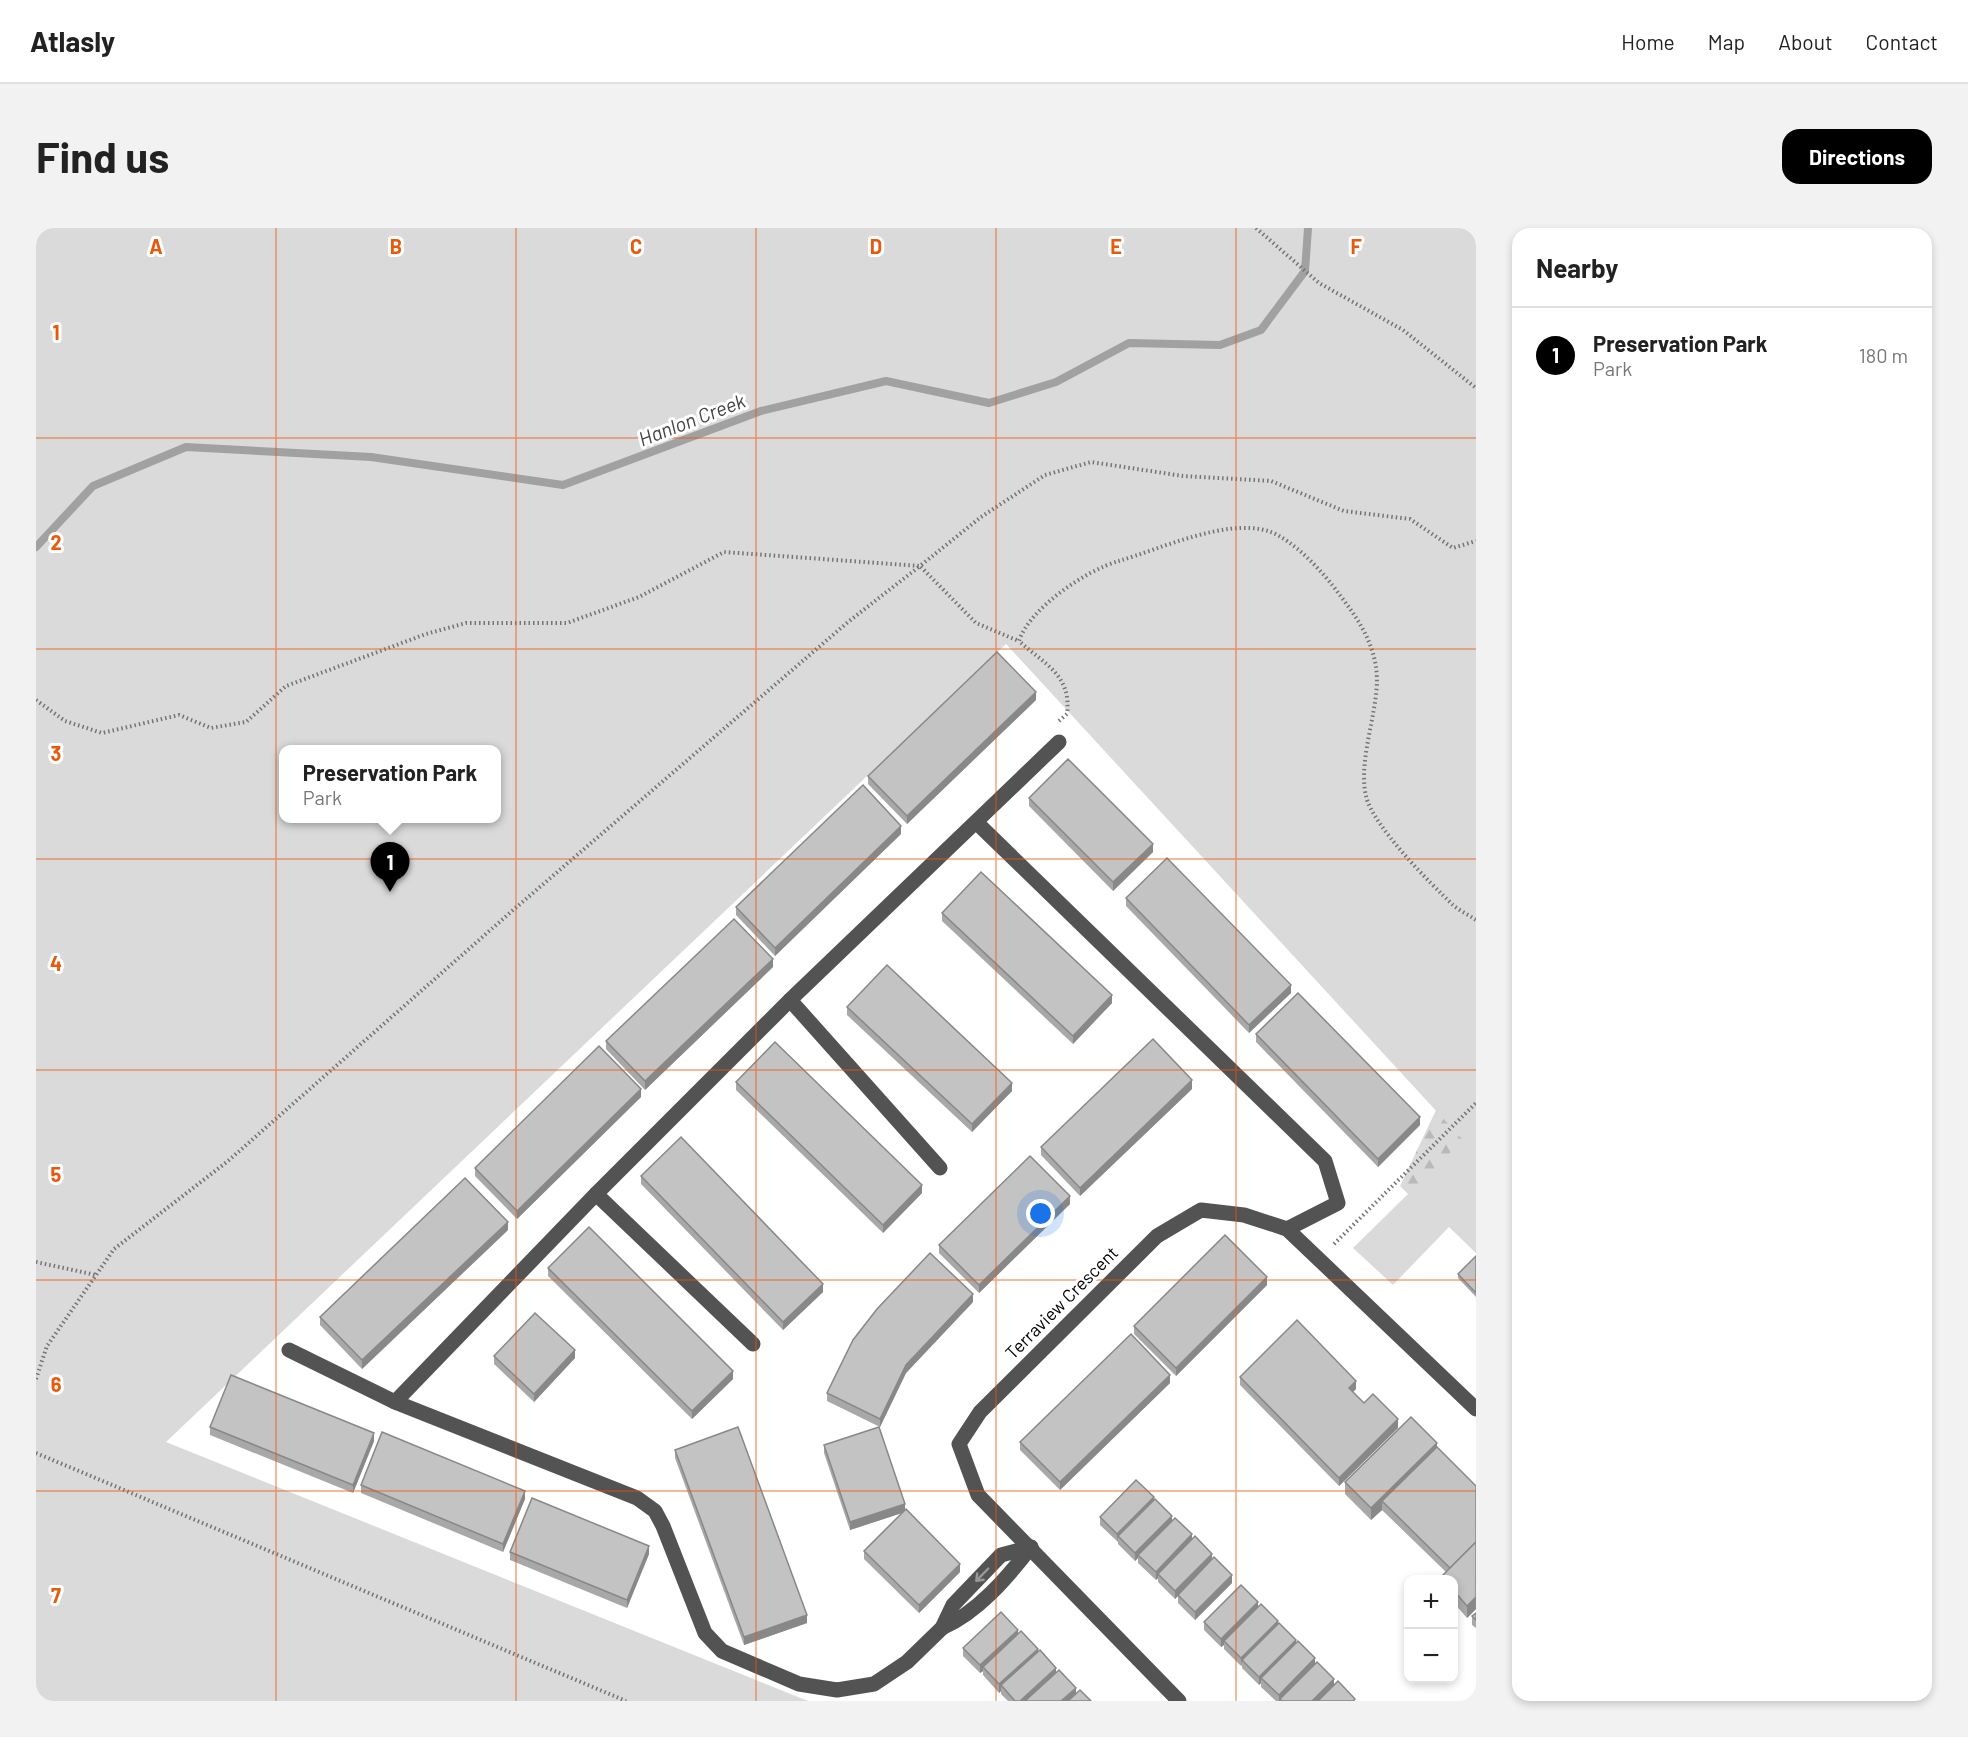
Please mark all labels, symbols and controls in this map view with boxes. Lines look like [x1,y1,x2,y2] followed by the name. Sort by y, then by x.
[30,24,115,58] text: Atlasly
[1621,29,1675,54] text: Home
[1708,29,1745,54] text: Map
[1778,29,1833,54] text: About
[1866,29,1938,54] text: Contact
[1782,129,1932,184] button: Directions
[36,131,169,181] text: Find us
[149,234,163,258] text: A
[390,234,402,258] text: B
[630,234,642,258] text: C
[870,234,882,258] text: D
[1110,234,1122,258] text: E
[1350,234,1362,258] text: F
[1536,252,1618,283] text: Nearby
[52,320,60,344] text: 1
[1593,330,1767,356] text: Preservation Park
[1552,343,1559,367] text: 1
[1859,343,1908,367] text: 180 m
[1593,356,1632,380] text: Park
[635,388,749,450] water label: Hanlon Creek
[50,530,62,554] text: 2
[51,741,61,765] text: 3
[279,745,501,823] popup
[303,759,477,785] text: Preservation Park
[303,785,342,809] text: Park
[370,842,410,892] pin: 1
[50,951,62,975] text: 4
[51,1162,62,1186] text: 5
[1026,1199,1055,1228] your location
[1000,1241,1122,1363] street label: Terraview Crescent
[51,1372,62,1396] text: 6
[975,1567,989,1582] one-way arrow
[1404,1575,1458,1683] map controls
[1404,1575,1458,1629] button: +
[51,1583,61,1607] text: 7
[1404,1629,1458,1683] button: −

